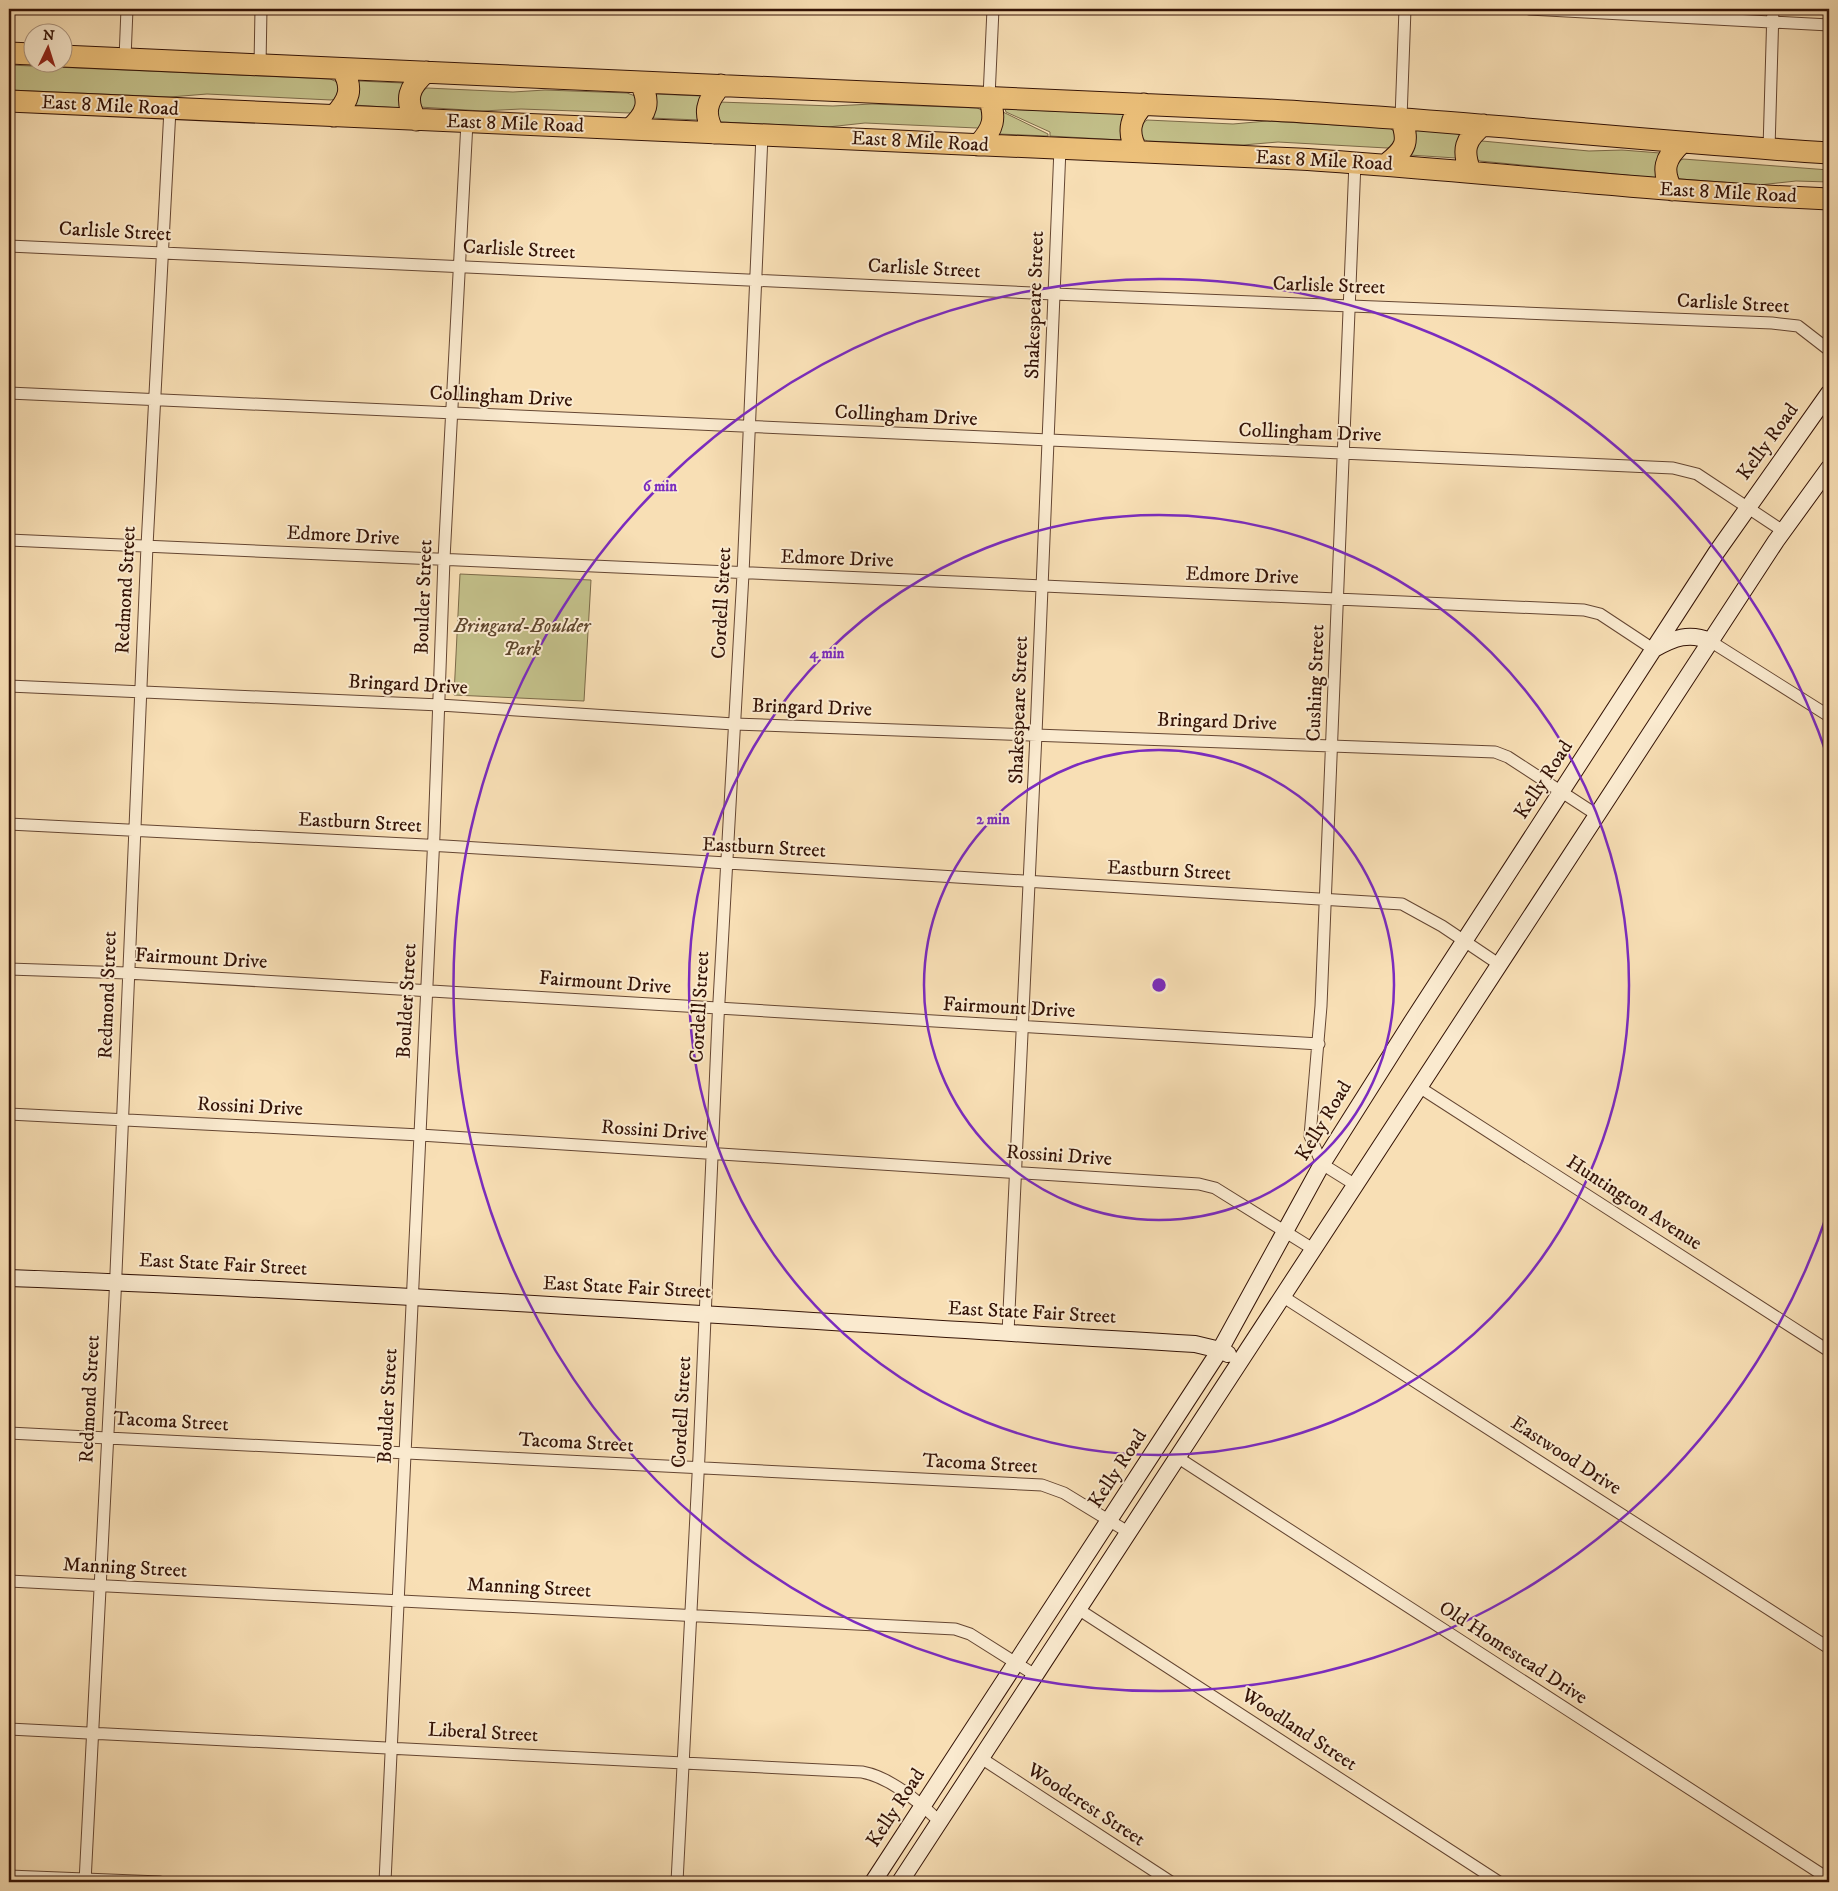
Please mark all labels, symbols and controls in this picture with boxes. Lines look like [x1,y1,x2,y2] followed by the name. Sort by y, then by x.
[22,22,72,72] north arrow
[42,27,56,45] text: N
[41,90,179,122] street label: East 8 Mile Road
[446,109,584,139] street label: East 8 Mile Road
[851,126,989,158] street label: East 8 Mile Road
[1255,145,1393,177] street label: East 8 Mile Road
[1659,177,1797,209] street label: East 8 Mile Road
[58,217,172,247] street label: Carlisle Street
[1020,230,1050,380] street label: Shakespeare Street
[462,235,576,265] street label: Carlisle Street
[867,254,981,284] street label: Carlisle Street
[1272,272,1386,300] street label: Carlisle Street
[1676,289,1790,319] street label: Carlisle Street
[429,381,573,413] street label: Collingham Drive
[1732,399,1804,485] street label: Kelly Road
[834,400,978,432] street label: Collingham Drive
[1238,418,1382,448] street label: Collingham Drive
[643,477,677,496] text: 6 min
[286,521,400,551] street label: Edmore Drive
[110,525,142,655] street label: Redmond Street
[409,539,439,655] street label: Boulder Street
[780,545,894,573] street label: Edmore Drive
[707,546,737,660] street label: Cordell Street
[1185,562,1299,590] street label: Edmore Drive
[453,614,592,662] park label: Bringard-Boulder Park
[1301,624,1331,742] street label: Cushing Street
[1004,635,1034,785] street label: Shakespeare Street
[809,644,845,663] text: 4 min
[347,669,469,701] street label: Bringard Drive
[752,693,872,723] street label: Bringard Drive
[1157,707,1277,737] street label: Bringard Drive
[1509,736,1579,824] street label: Kelly Road
[297,807,423,839] street label: Eastburn Street
[976,810,1010,829] text: 2 min
[701,832,827,864] street label: Eastburn Street
[1106,855,1232,887] street label: Eastburn Street
[93,931,123,1059] street label: Redmond Street
[134,943,268,975] street label: Fairmount Drive
[391,943,423,1059] street label: Boulder Street
[685,950,715,1064] street label: Cordell Street
[538,966,672,1000] street label: Fairmount Drive
[1150,976,1168,994] centre of rings
[942,992,1076,1024] street label: Fairmount Drive
[1290,1076,1358,1166] street label: Kelly Road
[196,1092,304,1122] street label: Rossini Drive
[600,1115,708,1147] street label: Rossini Drive
[1005,1140,1113,1172] street label: Rossini Drive
[1561,1150,1707,1256] street label: Huntington Avenue
[138,1248,308,1282] street label: East State Fair Street
[542,1271,712,1305] street label: East State Fair Street
[947,1296,1117,1330] street label: East State Fair Street
[74,1334,106,1464] street label: Redmond Street
[372,1348,404,1464] street label: Boulder Street
[667,1355,697,1469] street label: Cordell Street
[113,1406,229,1438] street label: Tacoma Street
[1506,1411,1626,1501] street label: Eastwood Drive
[1083,1425,1153,1513] street label: Kelly Road
[518,1427,634,1459] street label: Tacoma Street
[922,1448,1038,1480] street label: Tacoma Street
[62,1552,188,1584] street label: Manning Street
[466,1572,592,1604] street label: Manning Street
[1434,1596,1592,1710] street label: Old Homestead Drive
[1235,1683,1362,1777] street label: Woodland Street
[427,1718,539,1748] street label: Liberal Street
[1021,1757,1150,1852] street label: Woodcrest Street
[861,1764,931,1852] street label: Kelly Road

